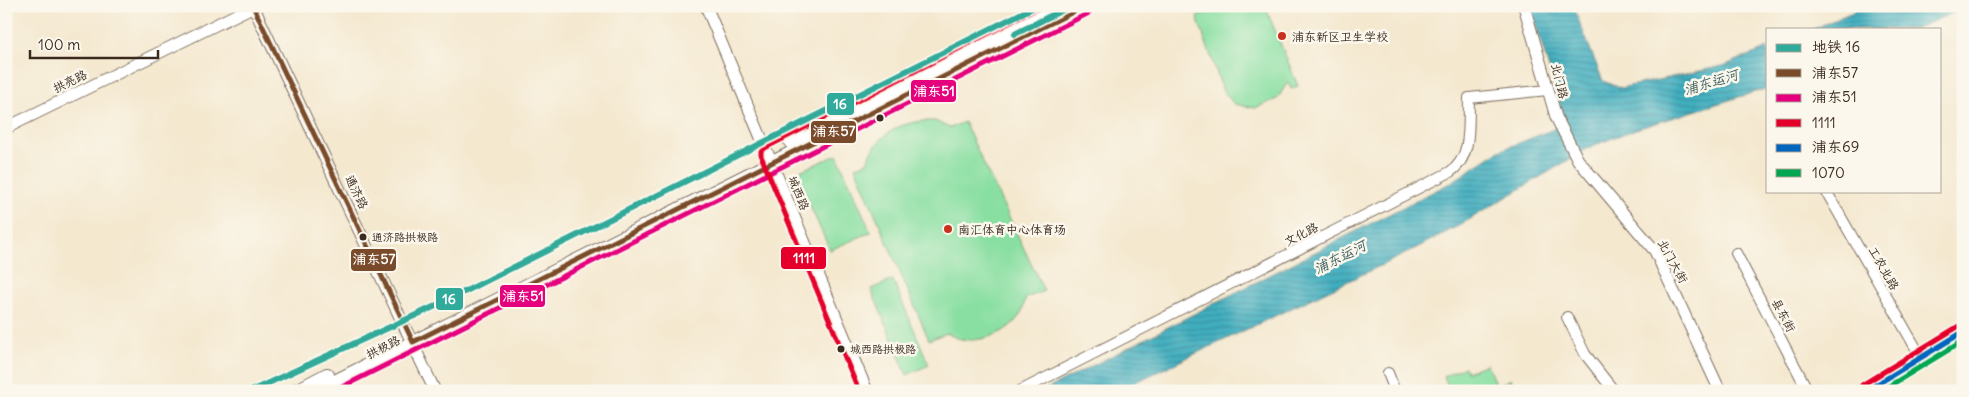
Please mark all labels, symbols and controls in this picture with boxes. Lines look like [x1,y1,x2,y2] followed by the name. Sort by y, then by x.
[30,28,158,60] scale bar
[1766,28,1942,192] legend
[1292,29,1388,44] place label: 浦东新区卫生学校
[1276,30,1288,42] marker: 浦东新区卫生学校
[38,35,80,54] text: 100 m
[1812,37,1860,56] text: 地铁 16
[1548,62,1572,100] street label: 北门路
[1812,63,1858,82] text: 浦东57
[1682,65,1742,99] water label: 浦东运河
[51,66,89,96] street label: 拱亮路
[910,79,957,103] line badge: 浦东51
[913,82,955,100] text: 浦东51
[1812,87,1857,106] text: 浦东51
[826,92,855,116] line badge: 16
[833,95,847,113] text: 16
[875,113,885,123] unlabelled marker
[1812,113,1836,132] text: 1111
[810,120,857,144] line badge: 浦东57
[813,122,856,140] text: 浦东57
[1812,137,1859,156] text: 浦东69
[1812,163,1845,182] text: 1070
[342,173,372,211] street label: 通济路
[785,173,813,213] street label: 城西路
[1282,219,1320,249] street label: 文化路
[958,222,1066,237] place label: 南汇体育中心体育场
[942,223,954,235] marker: 南汇体育中心体育场
[372,230,438,244] place label: 通济路拱极路
[358,232,368,242] marker: 通济路拱极路
[1311,235,1371,278] water label: 浦东运河
[1655,236,1691,286] street label: 北门大街
[1866,243,1902,293] street label: 工农北路
[780,246,827,270] line badge: 1111
[350,248,397,272] line badge: 浦东57
[793,249,815,267] text: 1111
[353,250,396,268] text: 浦东57
[499,284,546,308] line badge: 浦东51
[435,287,464,311] line badge: 16
[502,287,544,305] text: 浦东51
[442,290,456,308] text: 16
[1769,296,1799,334] street label: 县东街
[364,332,402,362] street label: 拱极路
[850,342,916,356] place label: 城西路拱极路
[836,344,846,354] marker: 城西路拱极路

